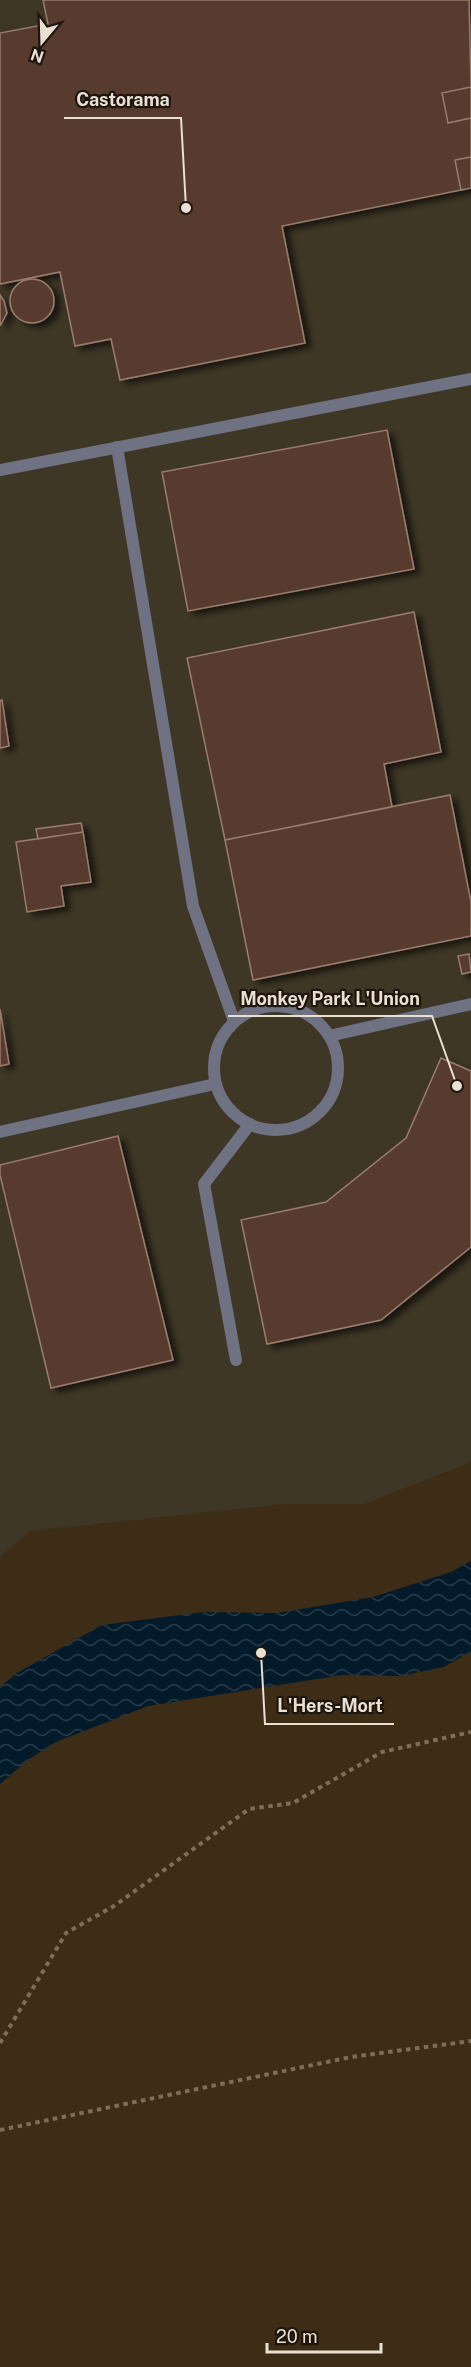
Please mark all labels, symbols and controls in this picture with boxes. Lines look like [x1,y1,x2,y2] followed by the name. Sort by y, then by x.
[12,12,72,72] north arrow
[28,45,46,67] text: N
[64,82,181,118] callout: Castorama
[76,89,170,110] text: Castorama
[228,980,432,1016] callout: Monkey Park L'Union
[240,988,420,1009] text: Monkey Park L'Union
[265,1688,394,1724] callout: L'Hers-Mort
[277,1695,383,1716] text: L'Hers-Mort
[267,2316,381,2354] scale bar
[276,2326,318,2347] text: 20 m

